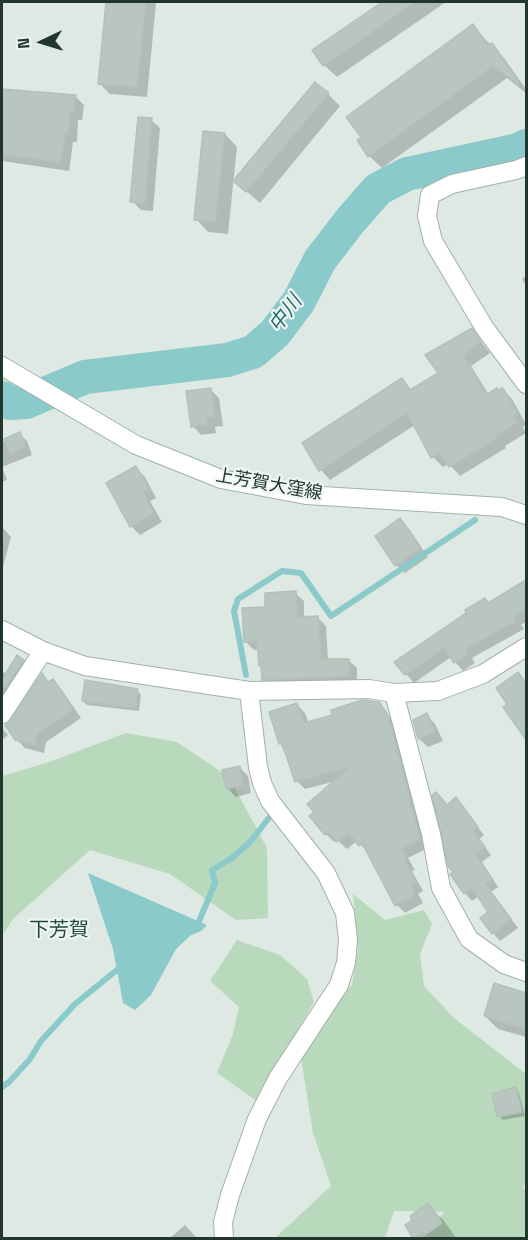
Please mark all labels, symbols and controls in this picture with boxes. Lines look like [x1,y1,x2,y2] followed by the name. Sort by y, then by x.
[12,12,72,72] north arrow
[13,37,34,49] text: N
[264,291,308,337] water label: 中川
[214,465,324,505] street label: 上芳賀大窪線
[29,919,89,943] district label: 下芳賀

